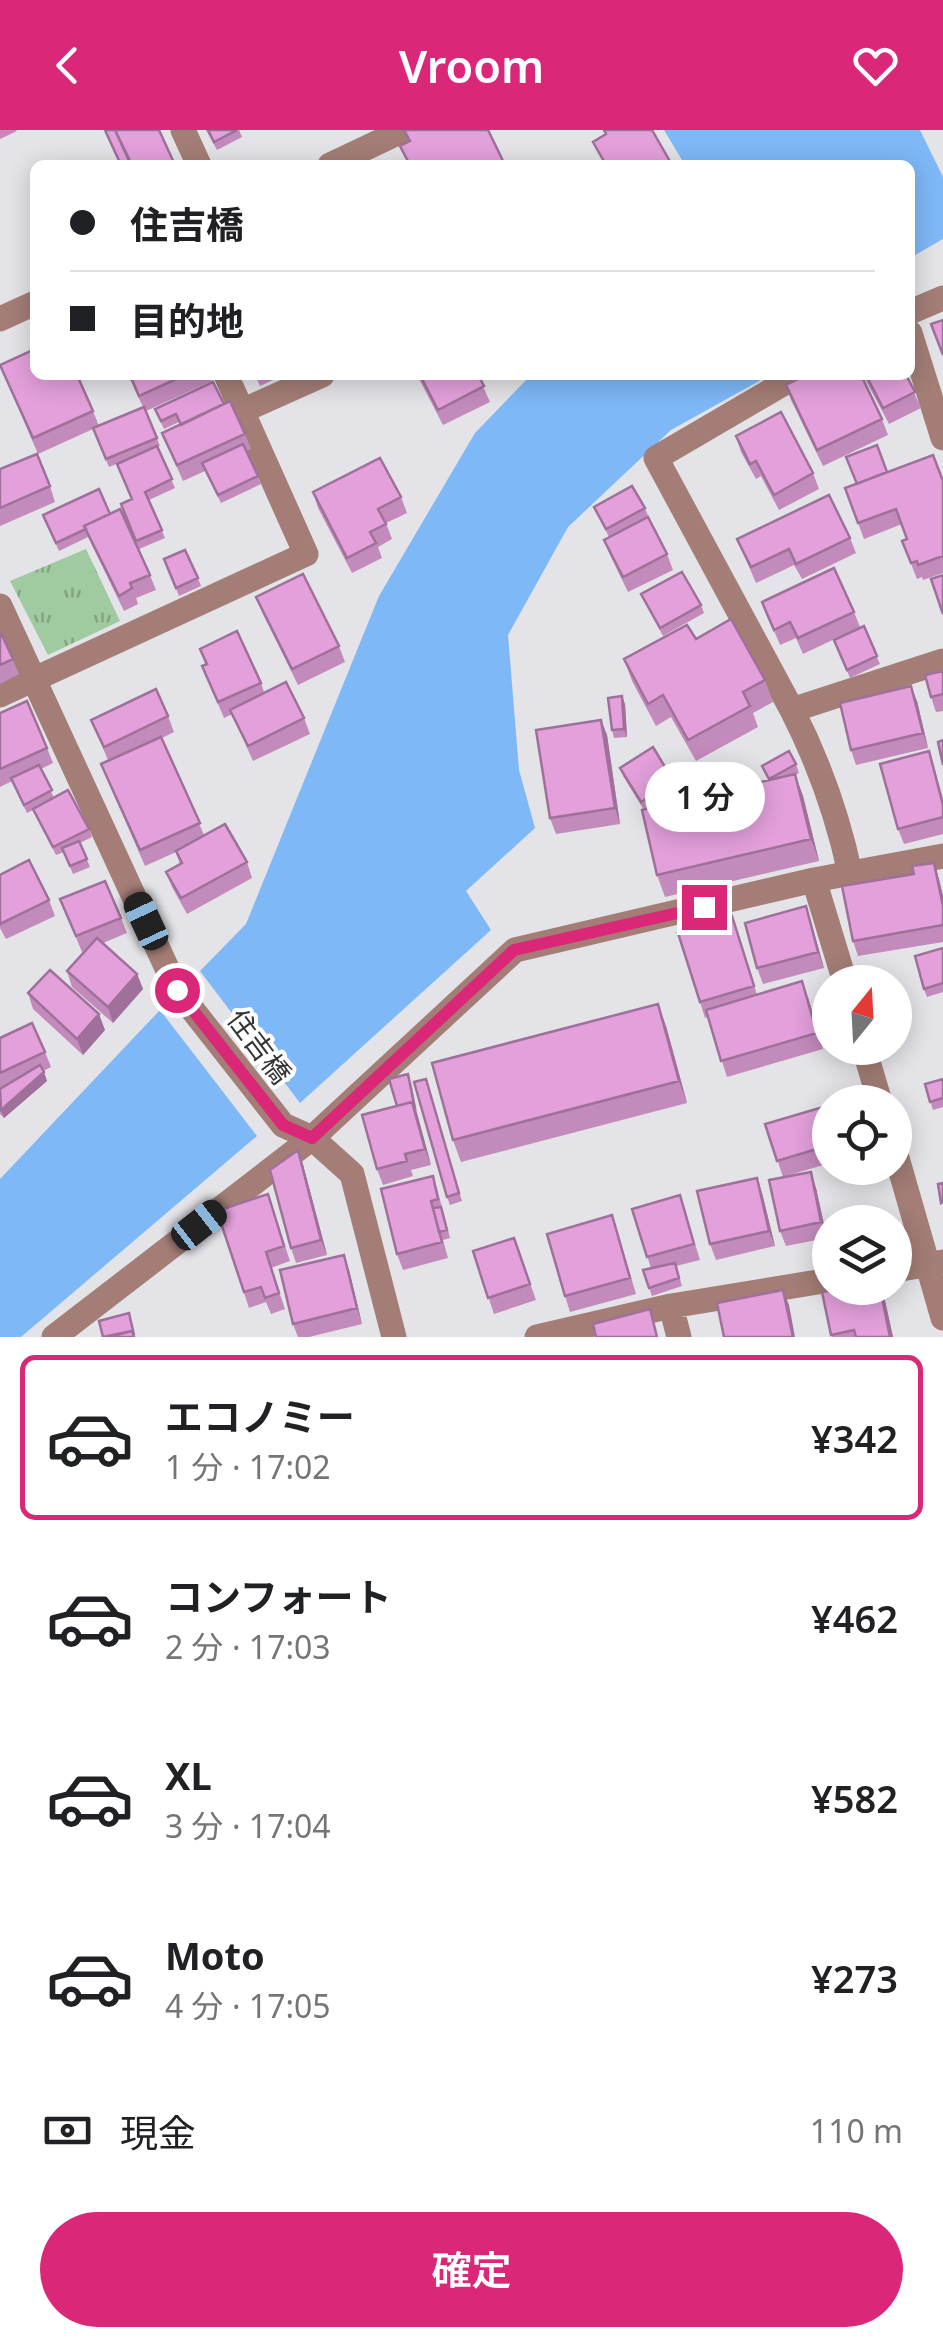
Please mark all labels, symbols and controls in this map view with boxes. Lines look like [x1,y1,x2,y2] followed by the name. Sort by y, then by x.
[399,35,544,96] text: Vroom
[40,38,95,93] icon: back
[848,38,903,93] icon: heart
[130,198,244,250] text: 住吉橋
[130,294,244,346] text: 目的地
[644,762,764,832] callout: 1 分
[676,775,734,818] text: 1 分
[682,885,727,930] route end
[120,887,172,955] car
[812,965,912,1065] north arrow
[812,965,912,1305] map controls
[155,968,200,1013] route start
[220,1001,300,1091] street label: 住吉橋
[812,1085,912,1185] button: locate
[166,1195,232,1255] car
[812,1205,912,1305] button: layers
[165,1390,355,1442] text: エコノミー
[45,1393,135,1483] icon: car
[811,1412,898,1464] text: ¥342
[165,1445,331,1488] text: 1 分 · 17:02
[165,1570,392,1622] text: コンフォート
[45,1573,135,1663] icon: car
[811,1592,898,1644] text: ¥462
[165,1625,331,1668] text: 2 分 · 17:03
[165,1749,212,1801] text: XL
[45,1753,135,1843] icon: car
[811,1772,898,1824] text: ¥582
[165,1804,331,1847] text: 3 分 · 17:04
[165,1929,265,1981] text: Moto
[45,1933,135,2023] icon: car
[811,1952,898,2004] text: ¥273
[165,1984,331,2027] text: 4 分 · 17:05
[40,2103,95,2158] icon: cash
[120,2106,196,2158] text: 現金
[810,2109,903,2152] text: 110 m
[40,2212,903,2327] button: 確定

